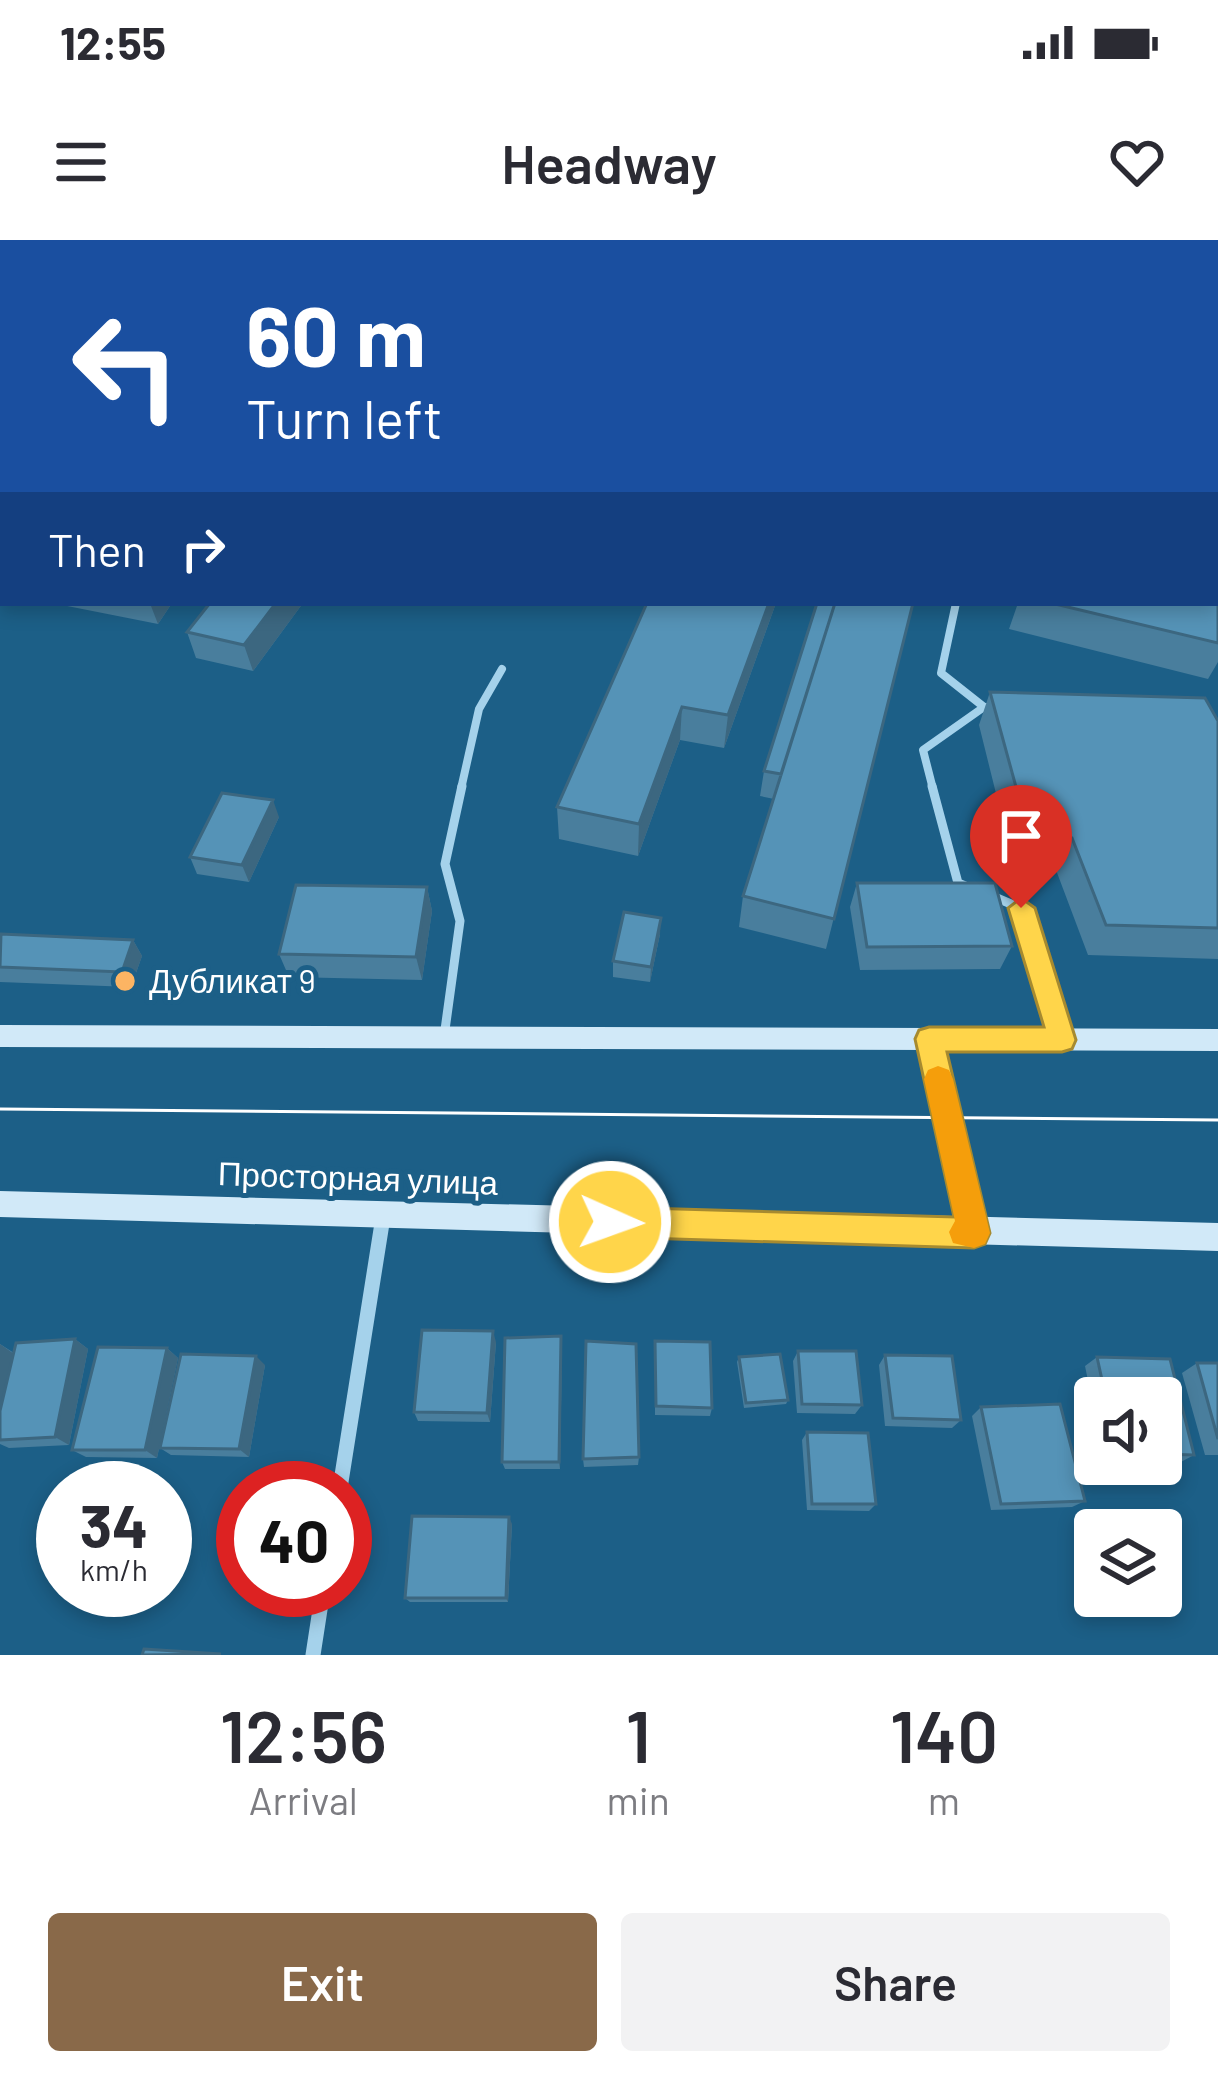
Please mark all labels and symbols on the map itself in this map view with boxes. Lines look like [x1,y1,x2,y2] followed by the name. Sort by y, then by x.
[970,785,1072,908] pin
[149,960,316,1000] place label: Дубликат 9
[112,968,138,994] marker: Дубликат 9
[217,1152,499,1202] street label: Просторная улица
[547,1159,673,1285] position arrow
[216,1461,372,1617] speed limit sign: 40

